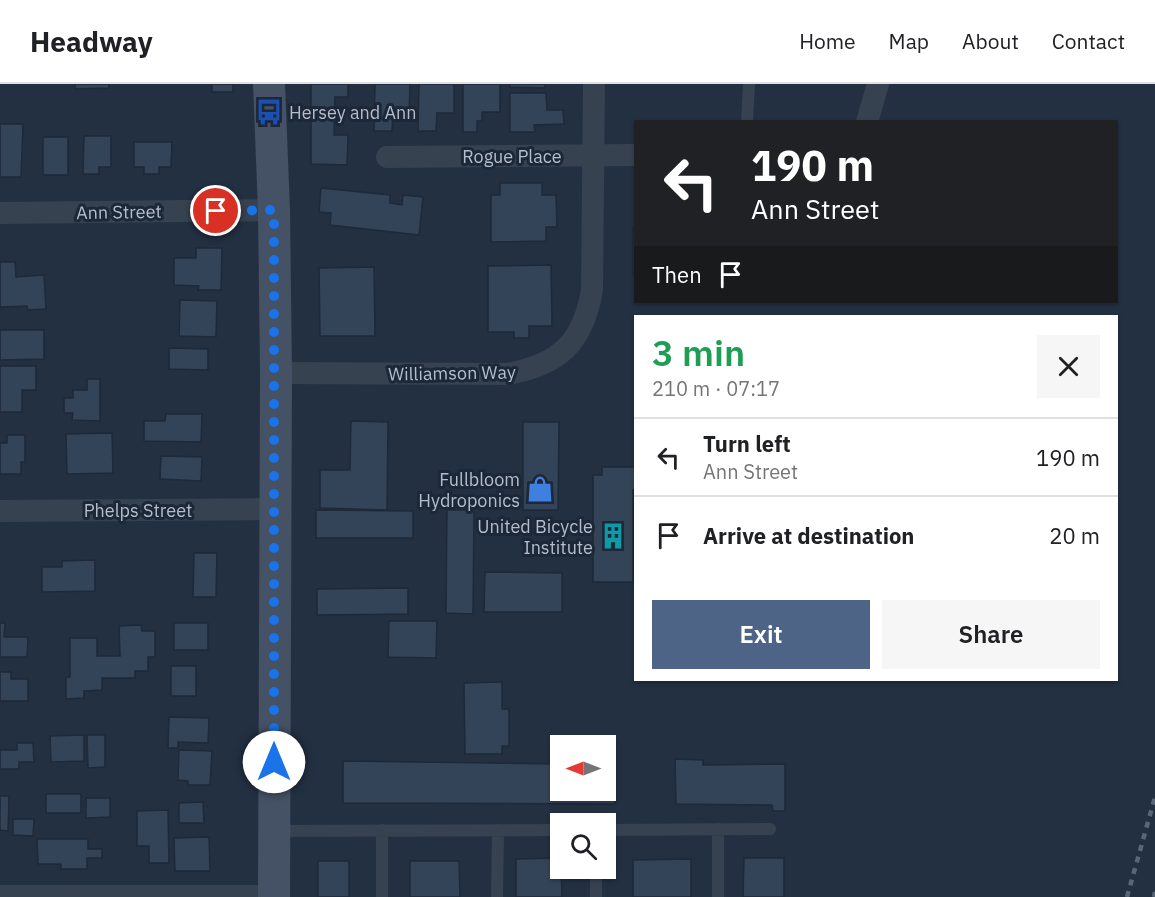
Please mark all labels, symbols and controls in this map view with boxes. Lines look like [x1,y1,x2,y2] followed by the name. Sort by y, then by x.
[30,23,153,60] text: Headway
[799,27,856,55] text: Home
[889,27,929,55] text: Map
[962,27,1019,55] text: About
[1052,27,1125,55] text: Contact
[254,97,284,127] bus stop icon: Hersey and Ann
[289,101,417,124] place label: Hersey and Ann
[751,138,874,193] text: 190 m
[652,144,730,222] icon: left
[462,145,562,168] street label: Rogue Place
[190,185,241,236] pin
[751,191,879,226] text: Ann Street
[199,194,232,227] icon: arrive
[76,200,162,224] street label: Ann Street
[714,258,747,291] icon: arrive
[652,260,702,289] text: Then
[652,329,745,376] text: 3 min
[1037,335,1100,398] button: close
[388,360,516,386] street label: Williamson Way
[652,375,780,402] text: 210 m · 07:17
[703,429,791,458] text: Turn left
[652,441,685,474] icon: left
[1036,443,1100,472] text: 190 m
[703,458,798,485] text: Ann Street
[418,468,520,512] place label: Fullbloom Hydroponics
[525,474,555,504] shop icon: Fullbloom Hydroponics
[84,499,192,522] street label: Phelps Street
[477,515,593,559] place label: United Bicycle Institute
[652,519,685,552] icon: arrive
[598,521,628,551] building icon: United Bicycle Institute
[703,521,914,550] text: Arrive at destination
[1049,521,1100,550] text: 20 m
[652,600,870,669] button: Exit
[882,600,1100,669] button: Share
[242,730,306,794] position arrow
[550,735,616,801] north arrow
[550,735,616,879] map controls
[550,813,616,879] button: search

